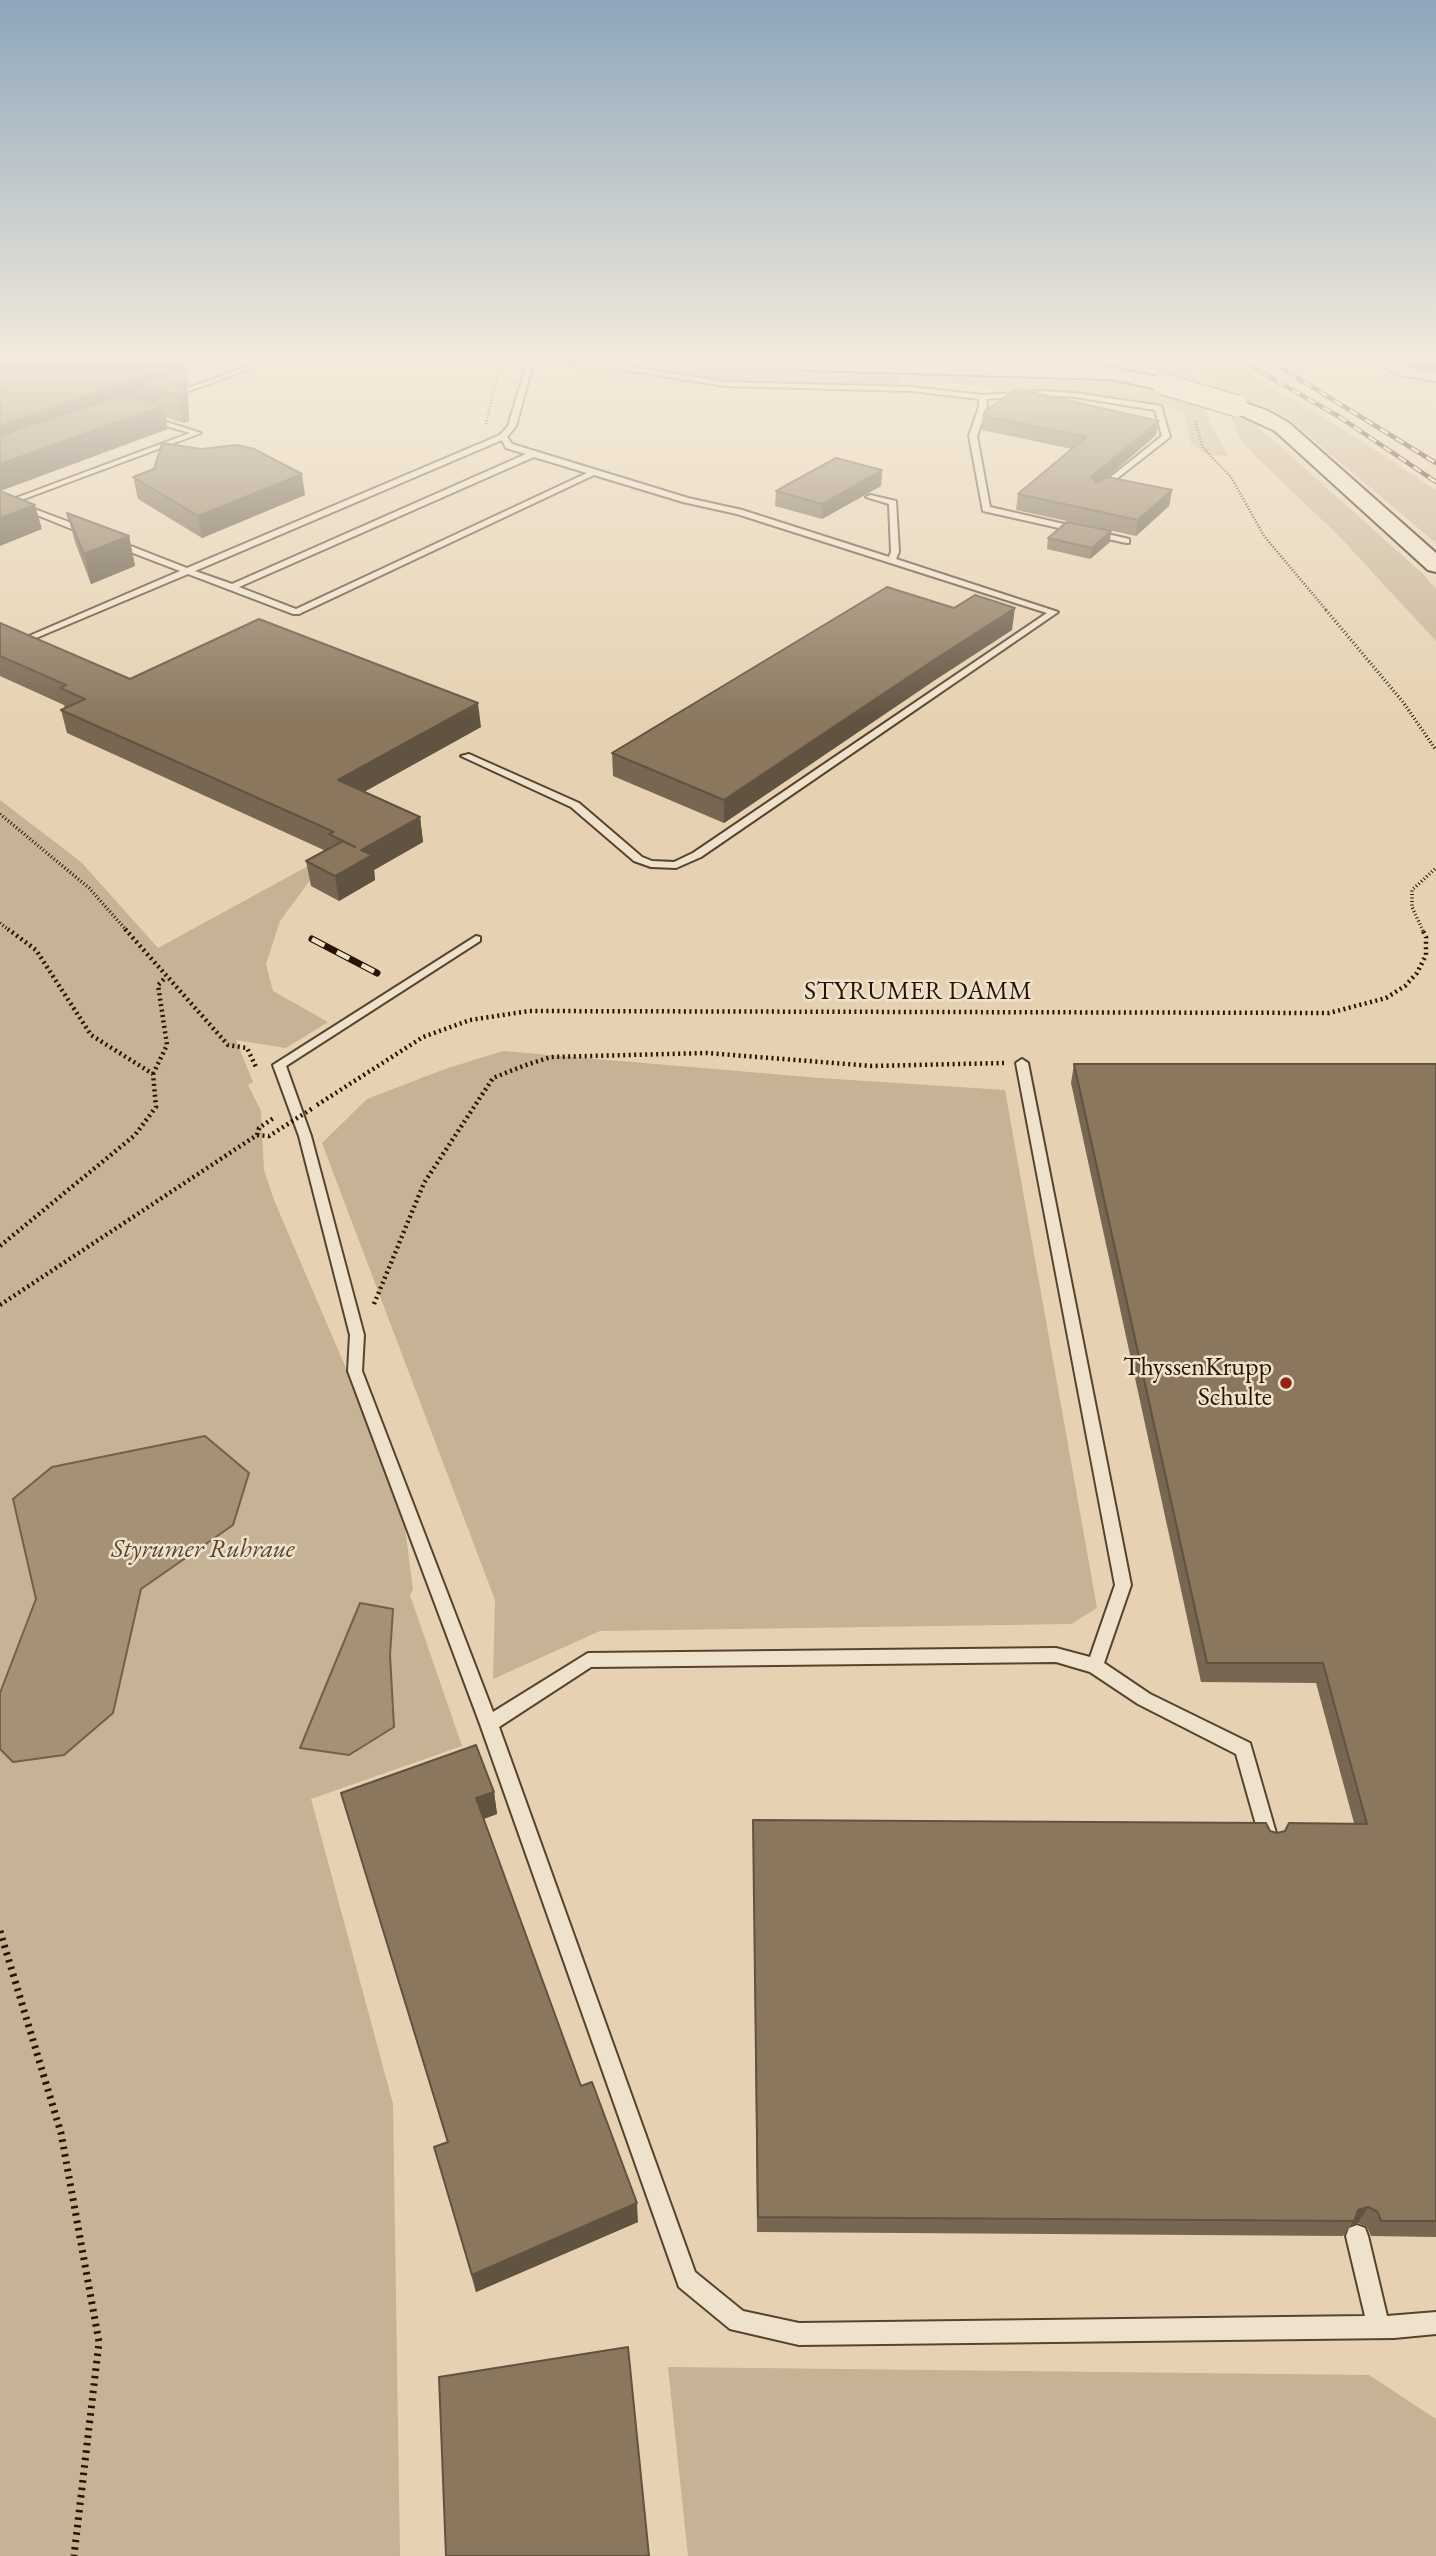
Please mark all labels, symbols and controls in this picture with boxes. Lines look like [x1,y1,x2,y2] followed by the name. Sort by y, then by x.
[804,976,1032,1008] street label: STYRUMER DAMM
[1123,1352,1272,1414] place label: ThyssenKrupp Schulte
[1278,1375,1294,1391] marker: ThyssenKrupp Schulte
[111,1534,295,1566] park label: Styrumer Ruhraue

